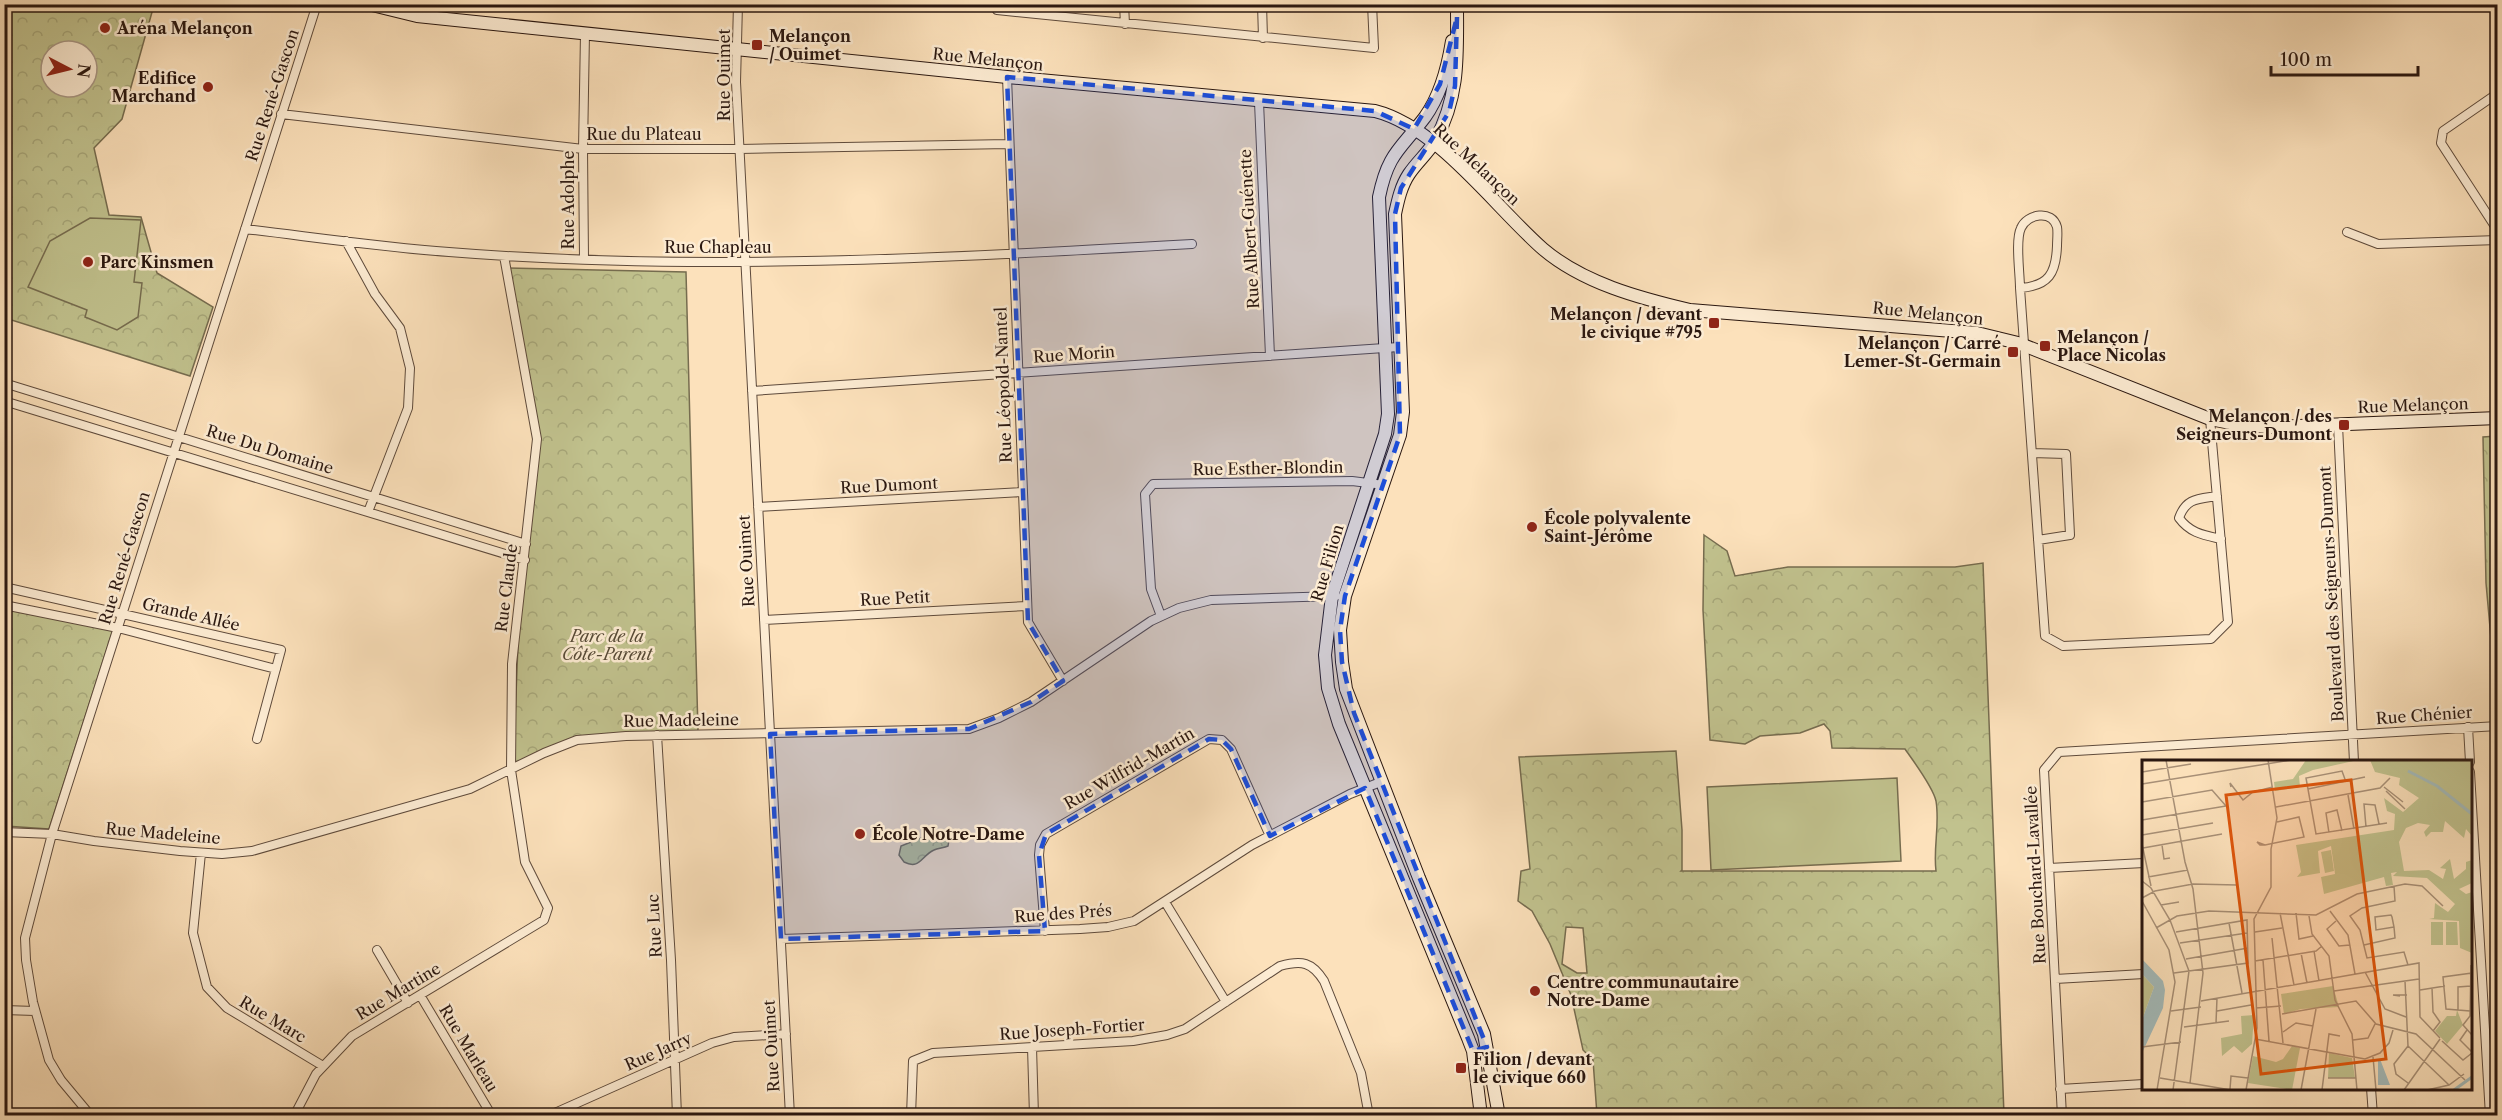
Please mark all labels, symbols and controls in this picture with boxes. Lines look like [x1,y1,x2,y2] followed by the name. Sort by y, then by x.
[116,18,253,38] place label: Aréna Melançon
[98,21,112,35] marker: Aréna Melançon
[241,26,303,164] street label: Rue René-Gascon
[769,26,851,64] place label: Melançon / Ouimet
[714,29,734,121] street label: Rue Ouimet
[750,38,764,52] marker: Melançon / Ouimet
[39,39,99,99] north arrow
[2271,39,2418,77] scale bar
[932,43,1044,75] street label: Rue Melançon
[2280,49,2332,71] text: 100 m
[73,63,95,79] text: N
[112,68,196,106] place label: Edifice Marchand
[201,80,215,94] marker: Edifice Marchand
[1430,119,1524,209] street label: Rue Melançon
[586,124,702,144] street label: Rue du Plateau
[1235,149,1263,309] street label: Rue Albert-Guénette
[558,151,578,249] street label: Rue Adolphe
[664,237,772,257] street label: Rue Chapleau
[100,252,214,272] place label: Parc Kinsmen
[81,255,95,269] marker: Parc Kinsmen
[1872,297,1984,329] street label: Rue Melançon
[1550,304,1703,342] place label: Melançon / devant le civique #795
[990,306,1016,463] street label: Rue Léopold-Nantel
[1707,316,1721,330] marker: Melançon / devant le civique #795
[2057,327,2166,365] place label: Melançon / Place Nicolas
[1844,333,2001,371] place label: Melançon / Carré Lemer-St-Germain
[2038,339,2052,353] marker: Melançon / Place Nicolas
[1032,341,1116,367] street label: Rue Morin
[2006,345,2020,359] marker: Melançon / Carré Lemer-St-Germain
[2357,393,2469,417] street label: Rue Melançon
[2176,406,2333,444] place label: Melançon / des Seigneurs-Dumont
[2337,418,2351,432] marker: Melançon / des Seigneurs-Dumont
[204,420,336,478] street label: Rue Du Domaine
[1192,457,1344,479] street label: Rue Esther-Blondin
[2314,465,2348,722] street label: Boulevard des Seigneurs-Dumont
[840,472,939,498] street label: Rue Dumont
[94,489,154,627] street label: Rue René-Gascon
[1544,508,1691,546] place label: École polyvalente Saint-Jérôme
[734,514,758,608] street label: Rue Ouimet
[1525,520,1539,534] marker: École polyvalente Saint-Jérôme
[1306,522,1348,604] street label: Rue Filion
[491,543,521,633] street label: Rue Claude
[859,586,931,610] street label: Rue Petit
[140,593,242,635] street label: Grande Allée
[562,626,653,664] park label: Parc de la Côte-Parent
[2375,702,2473,728] street label: Rue Chénier
[623,709,739,731] street label: Rue Madeleine
[1060,723,1198,813] street label: Rue Wilfrid-Martin
[2142,760,2472,1090] inset map
[2020,785,2050,965] street label: Rue Bouchard-Lavallée
[105,818,221,848] street label: Rue Madeleine
[872,824,1025,844] place label: École Notre-Dame
[853,827,867,841] marker: École Notre-Dame
[642,894,666,958] street label: Rue Luc
[1014,900,1112,926] street label: Rue des Prés
[352,958,444,1024] street label: Rue Martine
[1547,972,1739,1010] place label: Centre communautaire Notre-Dame
[1528,984,1542,998] marker: Centre communautaire Notre-Dame
[236,991,310,1047] street label: Rue Marc
[759,999,783,1093] street label: Rue Ouimet
[435,1001,503,1095] street label: Rue Marleau
[999,1014,1146,1044] street label: Rue Joseph-Fortier
[621,1027,696,1075] street label: Rue Jarry
[1473,1049,1593,1087] place label: Filion / devant le civique 660
[1454,1061,1468,1075] marker: Filion / devant le civique 660

